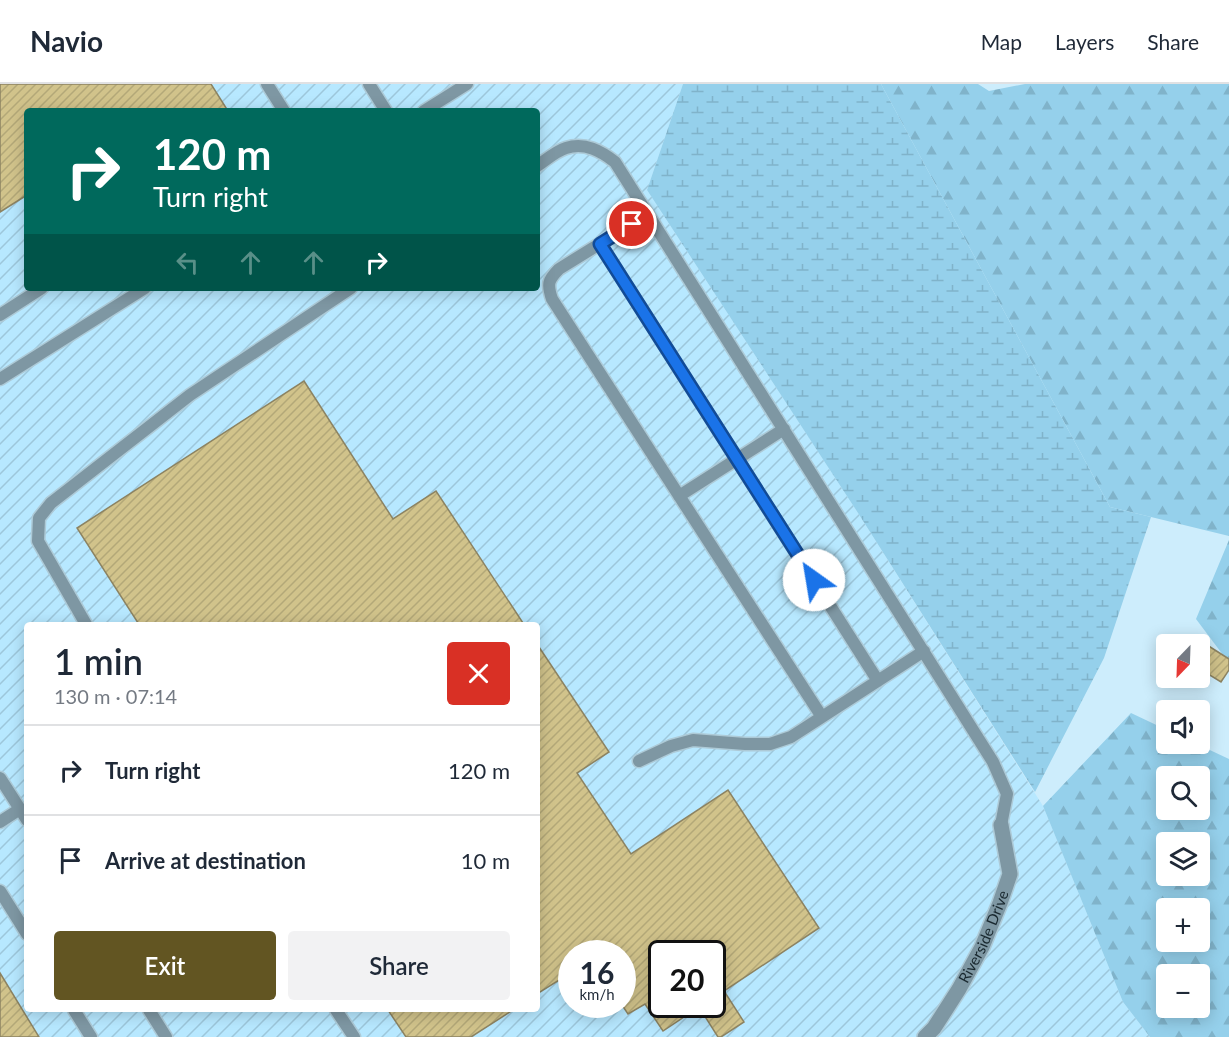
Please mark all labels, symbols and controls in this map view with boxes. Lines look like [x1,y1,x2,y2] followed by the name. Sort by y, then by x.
[30,24,103,58] text: Navio
[981,29,1022,54] text: Map
[1055,29,1114,54] text: Layers
[1147,29,1199,54] text: Share
[153,129,271,179] text: 120 m
[54,132,132,210] icon: right
[153,180,268,213] text: Turn right
[606,198,657,249] pin
[615,207,648,240] icon: arrive
[171,246,204,279] icon: left
[234,246,267,279] icon: ahead
[297,246,330,279] icon: ahead
[360,246,393,279] icon: right
[782,548,846,612] position arrow
[1156,634,1210,688] north arrow
[1156,634,1210,1018] map controls
[54,639,143,683] text: 1 min
[447,642,510,705] button: close
[54,684,177,708] text: 130 m · 07:14
[1156,700,1210,754] button: sound
[54,754,87,787] icon: right
[105,757,200,784] text: Turn right
[448,757,510,784] text: 120 m
[1156,766,1210,820] button: search
[1156,832,1210,886] button: layers
[54,844,87,877] icon: arrive
[105,847,306,874] text: Arrive at destination
[461,847,510,874] text: 10 m
[954,888,1012,986] street label: Riverside Drive
[1156,898,1210,952] button: +
[54,931,276,1000] button: Exit
[288,931,510,1000] button: Share
[648,940,726,1018] speed limit sign: 20
[580,954,614,990] text: 16
[1156,964,1210,1018] button: −
[579,985,615,1003] text: km/h

